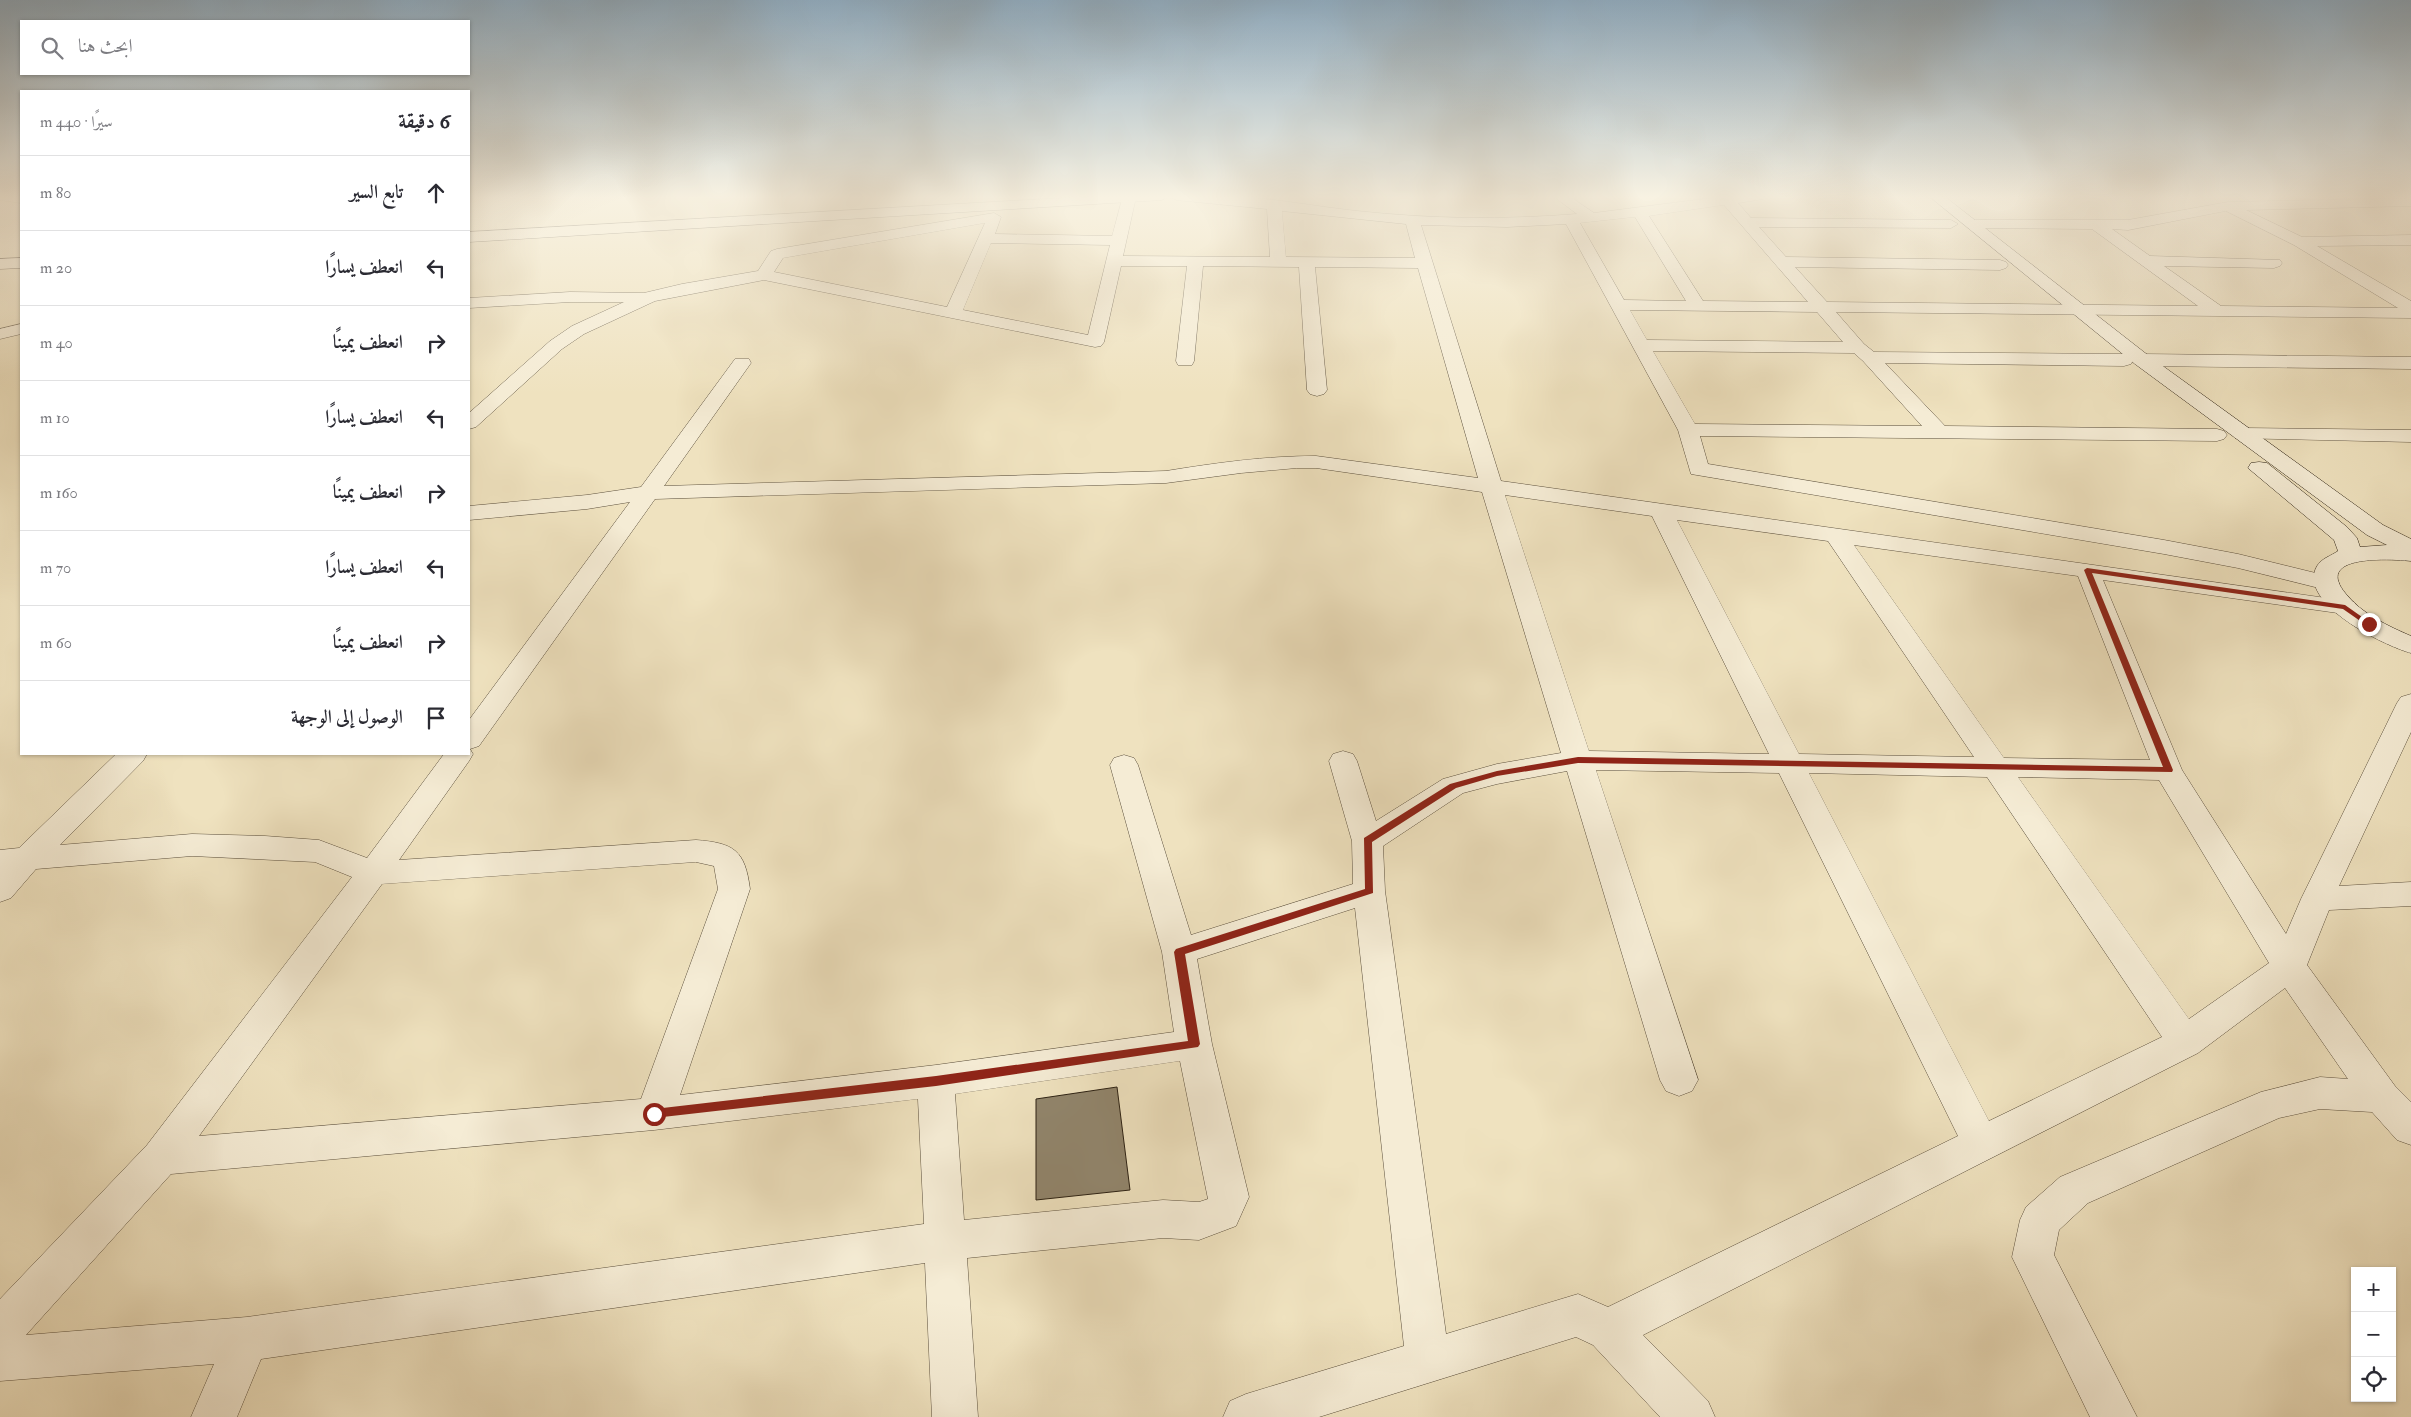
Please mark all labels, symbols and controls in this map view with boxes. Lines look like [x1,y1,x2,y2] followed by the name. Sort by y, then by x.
[20,20,470,75] search box
[38,34,66,62] icon: search
[78,34,133,58] text: ابحث هنا
[398,108,450,135] text: 6 دقيقة
[40,112,112,132] text: سيرًا · 440 m
[422,179,450,207] icon: ahead
[349,180,403,204] text: تابع السير
[40,183,72,203] text: 80 m
[422,254,450,282] icon: left
[325,255,403,279] text: انعطف يسارًا
[40,258,72,278] text: 20 m
[422,329,450,357] icon: right
[333,330,403,354] text: انعطف يمينًا
[40,333,73,353] text: 40 m
[422,404,450,432] icon: left
[325,405,403,429] text: انعطف يسارًا
[40,408,70,428] text: 10 m
[422,479,450,507] icon: right
[333,480,403,504] text: انعطف يمينًا
[40,483,78,503] text: 160 m
[422,554,450,582] icon: left
[325,555,403,579] text: انعطف يسارًا
[40,558,71,578] text: 70 m
[2358,613,2381,636] route end
[422,629,450,657] icon: right
[333,630,403,654] text: انعطف يمينًا
[40,633,72,653] text: 60 m
[422,704,450,732] icon: arrive
[291,705,403,729] text: الوصول إلى الوجهة
[643,1103,666,1126] route start
[2351,1267,2396,1402] map controls
[2351,1267,2396,1312] button: +
[2351,1312,2396,1357] button: −
[2351,1357,2396,1402] button: locate

